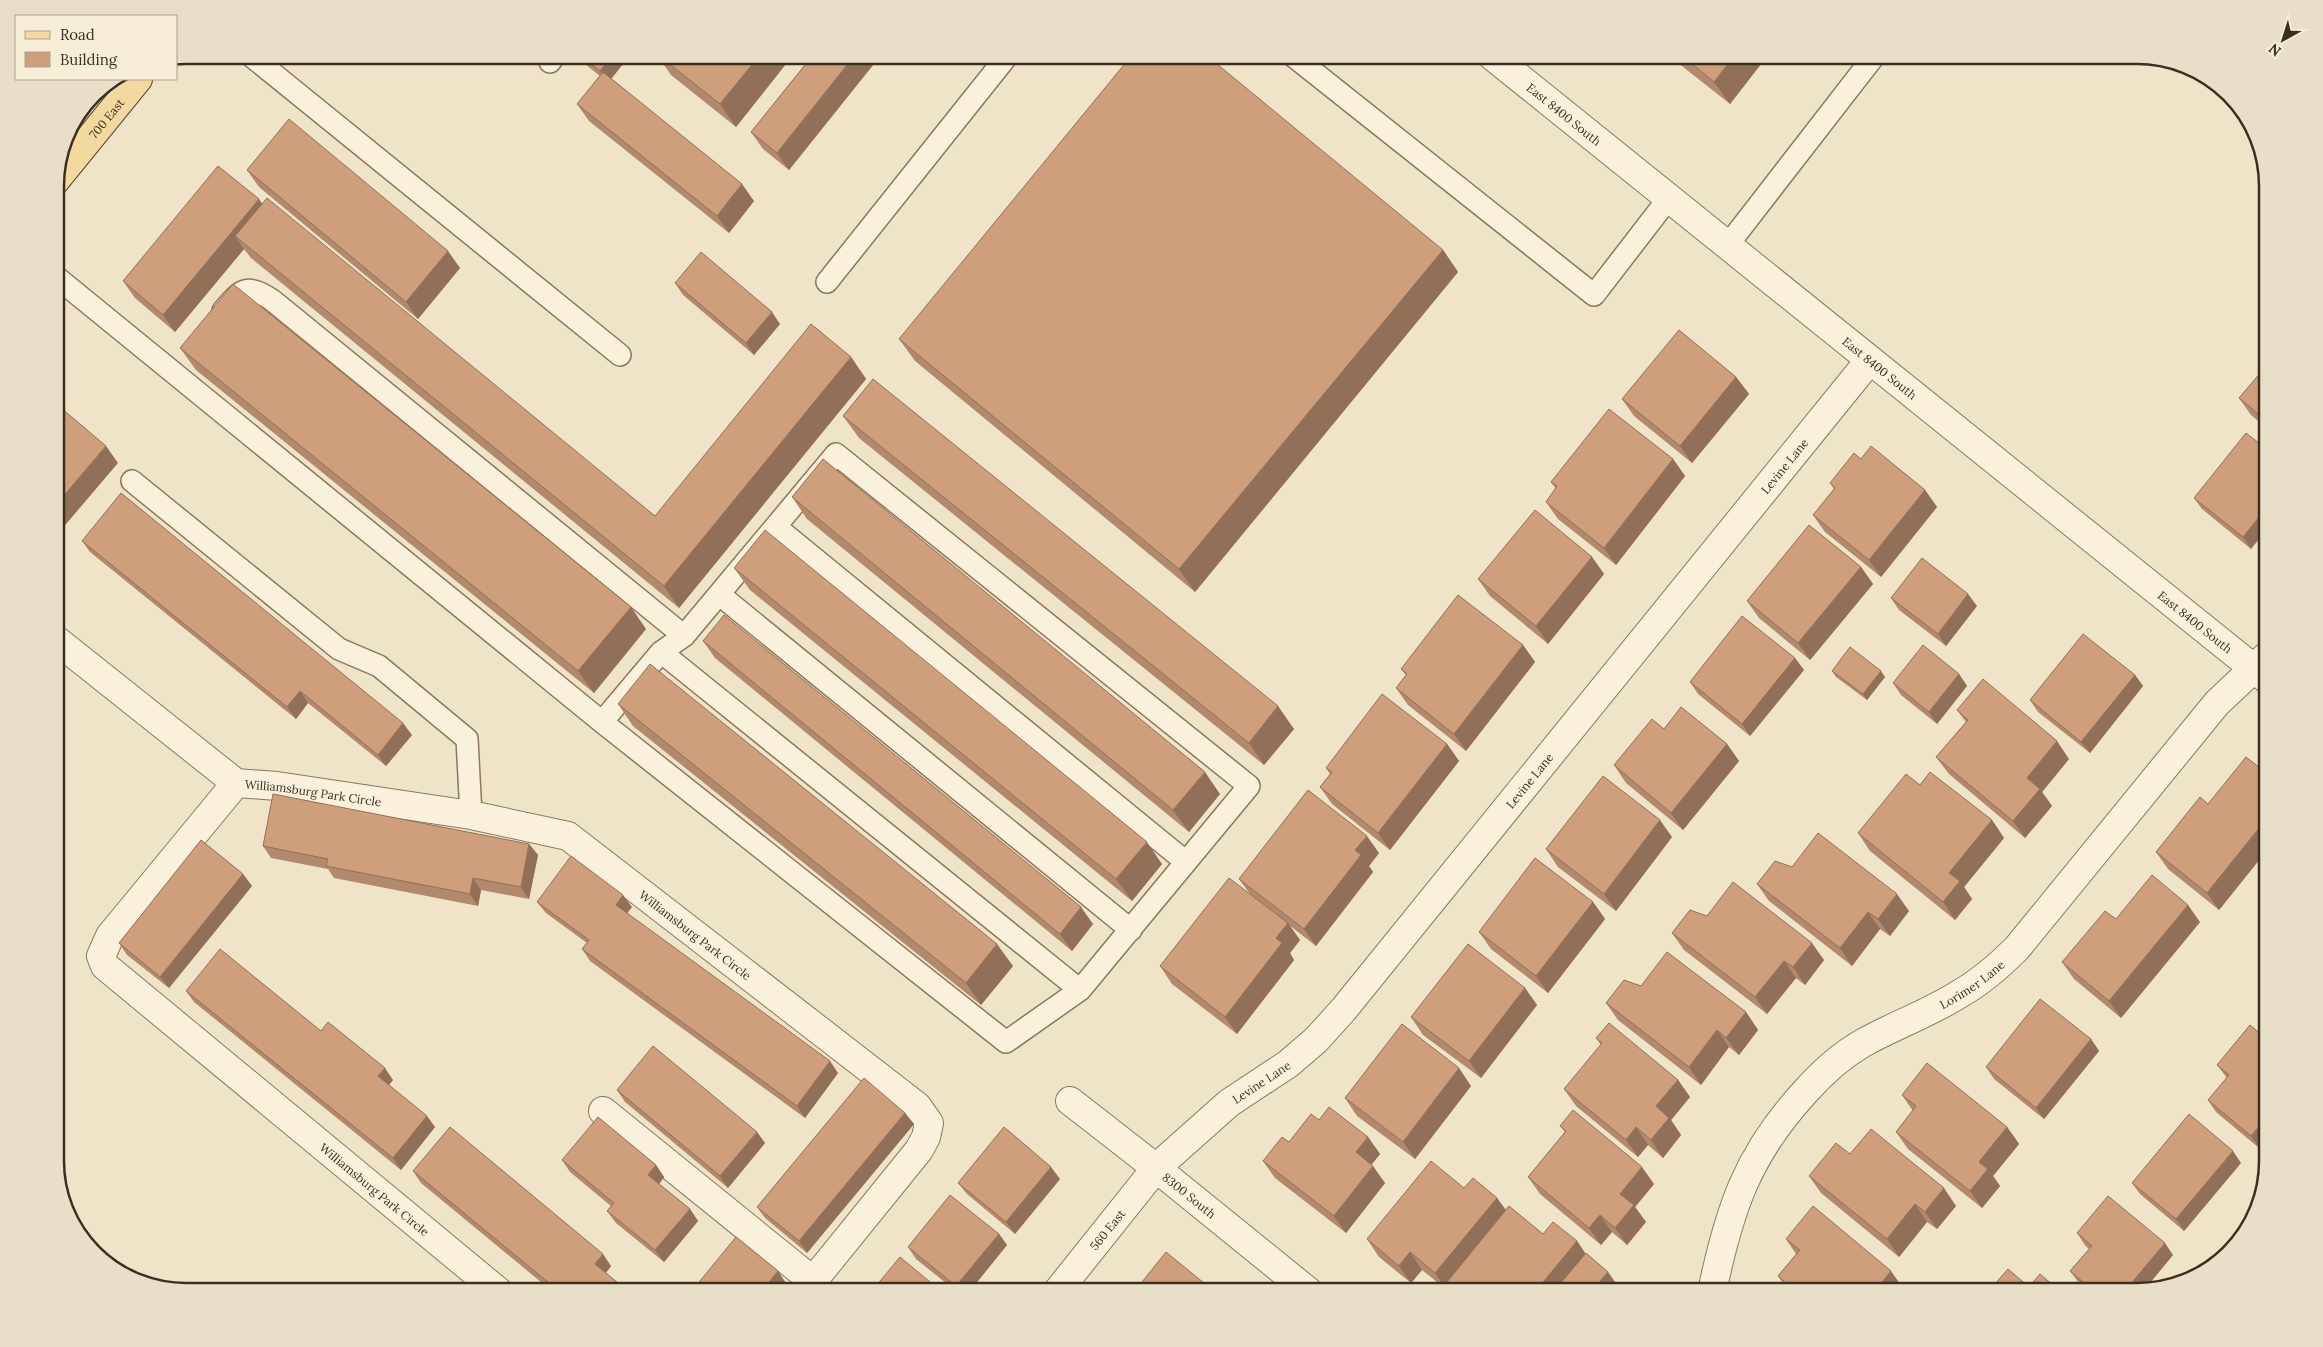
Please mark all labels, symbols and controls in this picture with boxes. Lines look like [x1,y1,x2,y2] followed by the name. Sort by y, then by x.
[15,15,178,80] legend
[2258,15,2308,65] north arrow
[60,25,95,44] text: Road
[2265,40,2285,61] text: N
[60,50,118,69] text: Building
[1524,79,1604,148] street label: East 8400 South
[85,95,127,141] street label: 700 East
[1840,333,1920,402] street label: East 8400 South
[1757,435,1811,496] street label: Levine Lane
[2155,587,2236,656] street label: East 8400 South
[1502,749,1556,811] street label: Levine Lane
[244,776,383,809] street label: Williamsburg Park Circle
[636,887,755,983] street label: Williamsburg Park Circle
[1937,956,2008,1012] street label: Lorimer Lane
[1229,1057,1294,1106] street label: Levine Lane
[317,1139,433,1239] street label: Williamsburg Park Circle
[1160,1169,1219,1221] street label: 8300 South
[1086,1206,1128,1253] street label: 560 East

